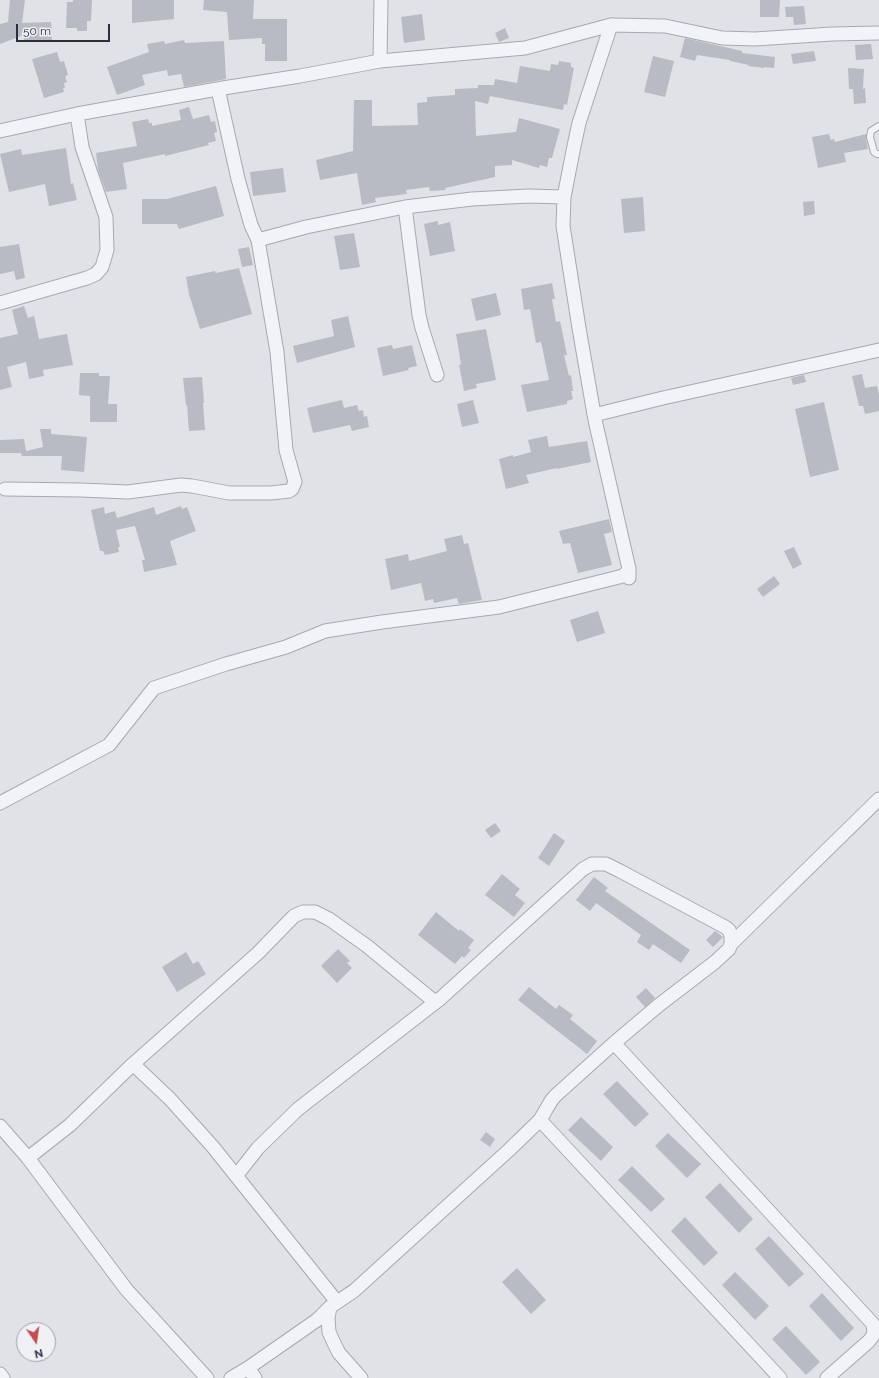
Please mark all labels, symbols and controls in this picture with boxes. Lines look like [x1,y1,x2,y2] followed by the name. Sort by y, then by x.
[18,16,112,42] scale bar
[23,24,51,38] text: 50 m
[16,1322,56,1362] north arrow
[33,1346,44,1360] text: N

